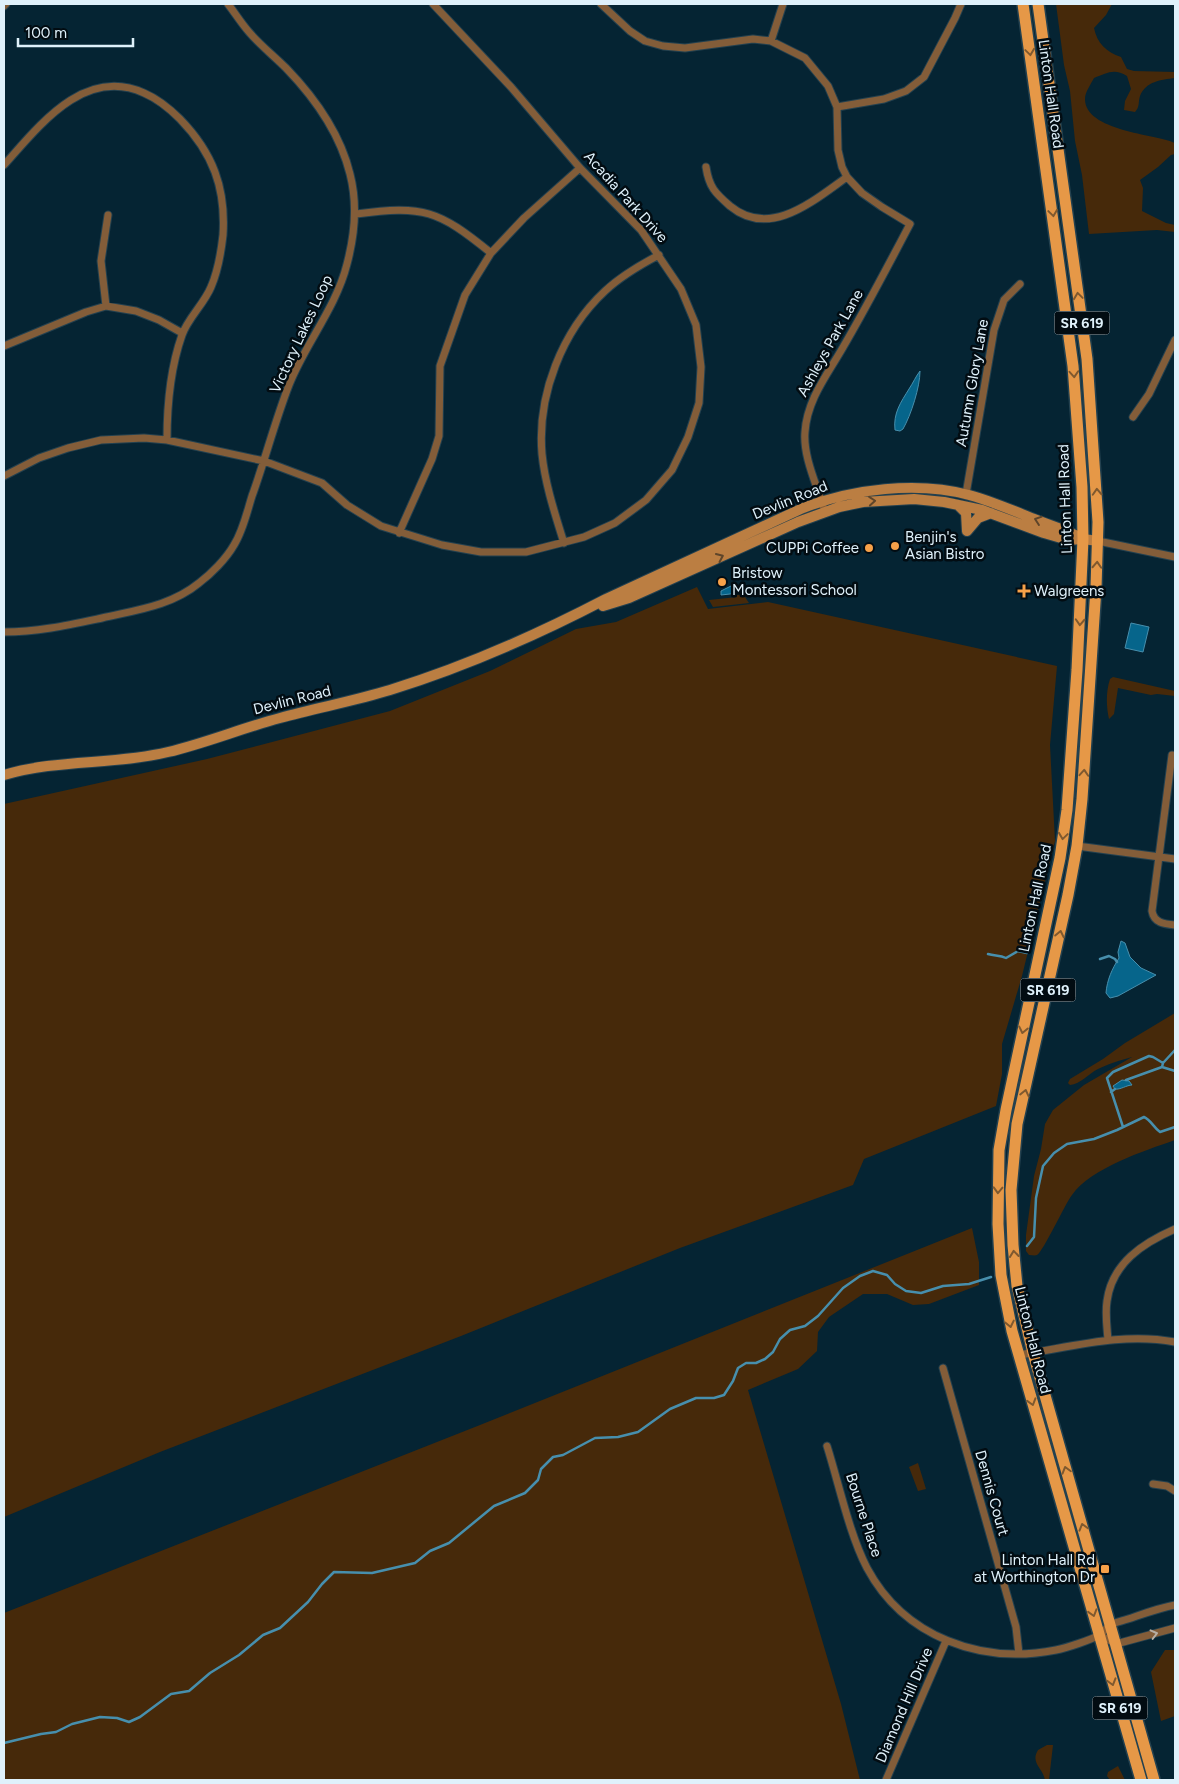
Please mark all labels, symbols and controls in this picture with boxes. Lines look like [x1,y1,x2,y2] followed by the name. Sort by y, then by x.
[18,15,132,47] scale bar
[25,24,67,42] text: 100 m
[1034,38,1068,150] street label: Linton Hall Road
[1024,48,1035,56] one-way arrow
[580,148,672,246] street label: Acadia Park Drive
[1047,209,1057,217] one-way arrow
[266,272,336,396] street label: Victory Lakes Loop
[793,286,867,400] street label: Ashleys Park Lane
[1073,291,1084,299] one-way arrow
[1054,312,1110,334] road number: SR 619
[952,318,992,448] street label: Autumn Glory Lane
[1068,370,1079,378] one-way arrow
[1054,444,1076,554] street label: Linton Hall Road
[750,477,830,523] street label: Devlin Road
[1092,488,1102,496] one-way arrow
[868,496,876,507] one-way arrow
[1035,516,1043,526] one-way arrow
[905,528,985,563] place label: Benjin's Asian Bistro
[766,539,859,557] place label: CUPPi Coffee
[889,540,901,552] marker: Benjin's Asian Bistro
[863,542,875,554] marker: CUPPi Coffee
[715,553,724,563] one-way arrow
[1092,561,1103,569] one-way arrow
[732,564,857,599] place label: Bristow Montessori School
[716,576,728,588] marker: Bristow Montessori School
[1034,582,1104,600] place label: Walgreens
[1018,585,1030,597] marker: Walgreens
[1074,618,1085,626] one-way arrow
[251,682,333,718] street label: Devlin Road
[1078,769,1089,777] one-way arrow
[1058,833,1069,841] one-way arrow
[1015,842,1055,954] street label: Linton Hall Road
[1054,930,1065,938] one-way arrow
[1020,978,1076,1002] road number: SR 619
[1018,1025,1029,1034] one-way arrow
[1019,1088,1030,1097] one-way arrow
[992,1186,1003,1194] one-way arrow
[1008,1250,1019,1258] one-way arrow
[1011,1285,1055,1395] street label: Linton Hall Road
[1004,1319,1015,1328] one-way arrow
[1027,1397,1037,1406] one-way arrow
[971,1448,1013,1538] street label: Dennis Court
[1062,1466,1072,1475] one-way arrow
[842,1471,886,1559] street label: Bourne Place
[1078,1524,1088,1532] one-way arrow
[974,1551,1095,1586] place label: Linton Hall Rd at Worthington Dr
[1099,1563,1111,1575] marker: Linton Hall Rd at Worthington Dr
[1087,1608,1097,1616] one-way arrow
[1149,1629,1158,1640] one-way arrow
[872,1645,936,1765] street label: Diamond Hill Drive
[1107,1678,1117,1686] one-way arrow
[1092,1696,1148,1720] road number: SR 619

